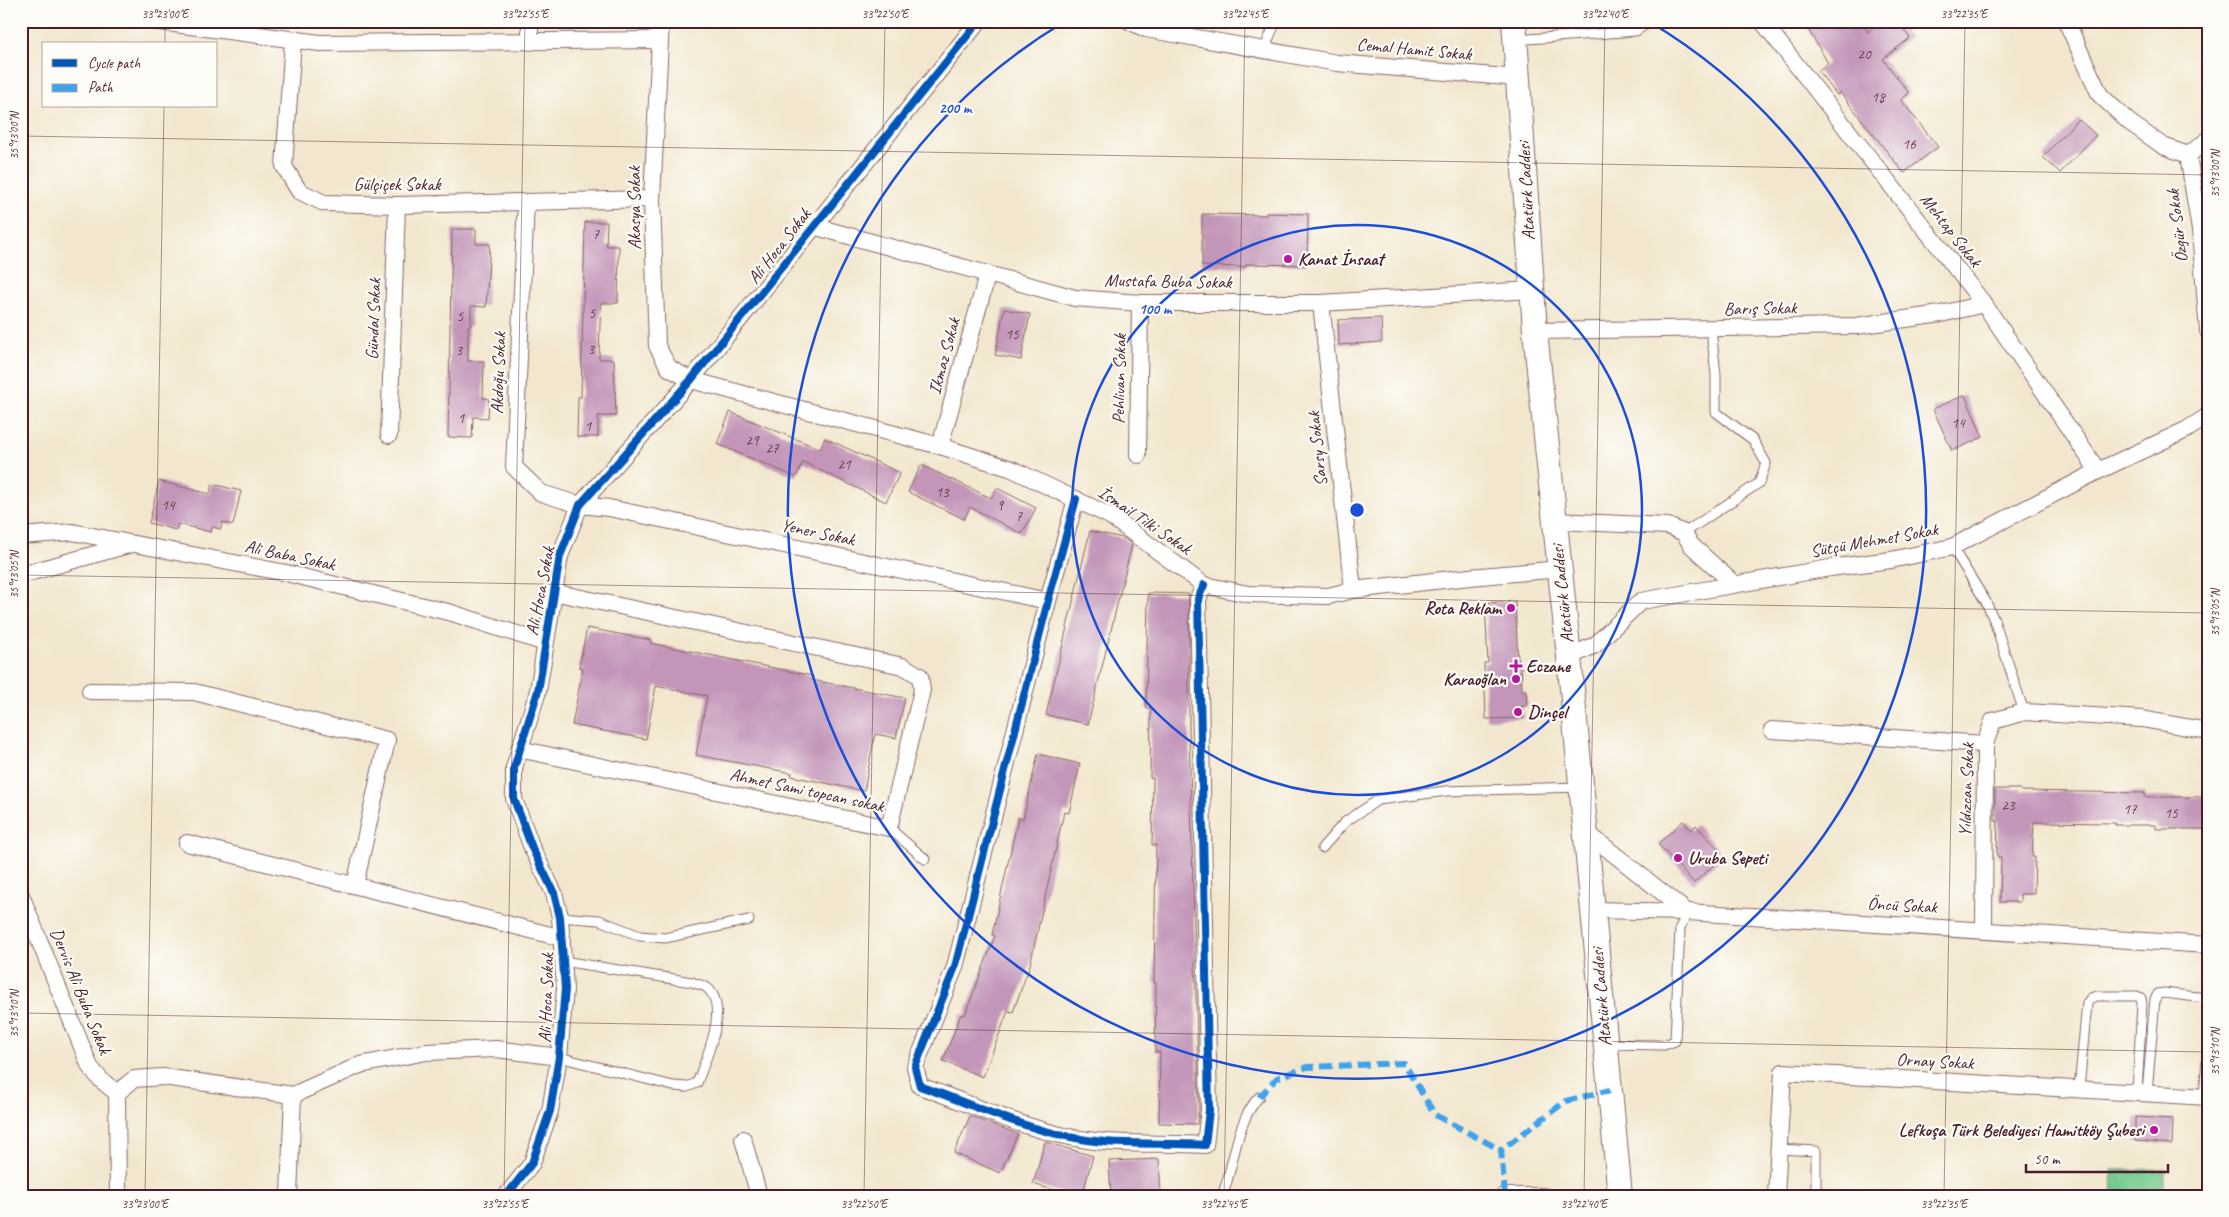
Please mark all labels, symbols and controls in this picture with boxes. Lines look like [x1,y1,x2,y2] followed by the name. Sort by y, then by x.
[142,6,190,22] text: 33°23'00"E
[502,6,550,22] text: 33°22'55"E
[862,6,910,22] text: 33°22'50"E
[1222,6,1270,22] text: 33°22'45"E
[1582,6,1630,22] text: 33°22'40"E
[1941,6,1989,22] text: 33°22'35"E
[1356,33,1474,65] street label: Cemal Hamit Sokak
[42,42,218,108] legend
[1857,45,1872,64] house number: 20
[88,54,140,73] text: Cycle path
[88,78,114,97] text: Path
[1871,88,1886,107] house number: 18
[939,99,973,118] text: 200 m
[6,111,22,160] text: 35°13'00"N
[1902,135,1917,154] house number: 16
[1512,138,1540,241] street label: Atatürk Caddesi
[2207,149,2223,198] text: 35°13'00"N
[623,165,645,250] street label: Akasya Sokak
[353,173,442,195] street label: Gülçiçek Sokak
[2161,187,2192,264] street label: Özgür Sokak
[1915,189,1988,272] street label: Mehtap Sokak
[743,203,816,288] street label: Ali Hoca Sokak
[593,225,601,244] house number: 7
[1298,248,1387,270] place label: Kanat İnsaat
[1282,253,1294,265] marker: Kanat İnsaat
[1104,269,1233,293] street label: Mustafa Buba Sokak
[361,276,385,360] street label: Gündal Sokak
[1723,296,1798,320] street label: Barış Sokak
[1139,300,1173,319] text: 100 m
[589,304,597,323] house number: 5
[457,307,465,326] house number: 5
[923,314,965,397] street label: Ikmaz Sokak
[1005,325,1020,344] house number: 15
[486,330,510,414] street label: Akdoğu Sokak
[1107,333,1131,424] street label: Pehlivan Sokak
[588,340,596,359] house number: 3
[456,341,464,360] house number: 3
[458,409,466,428] house number: 1
[1302,409,1332,488] street label: Sarsy Sokak
[1951,414,1966,433] house number: 14
[585,417,593,436] house number: 1
[745,431,760,450] house number: 29
[765,439,780,458] house number: 27
[837,455,852,474] house number: 21
[1094,481,1197,560] street label: İsmail Tilki Sokak
[935,483,950,502] house number: 13
[161,496,176,515] house number: 14
[997,496,1005,515] house number: 9
[1348,501,1366,519] centre of rings
[1016,507,1024,526] house number: 7
[779,513,858,551] street label: Yener Sokak
[1808,518,1941,562] street label: Sütçü Mehmet Sokak
[243,535,338,576] street label: Ali Baba Sokak
[1546,541,1578,644] street label: Atatürk Caddesi
[521,543,560,637] street label: Ali Hoca Sokak
[6,550,22,599] text: 35°13'05"N
[2207,588,2223,637] text: 35°13'05"N
[1424,597,1503,619] place label: Rota Reklam
[1505,602,1517,614] marker: Rota Reklam
[1526,655,1572,677] place label: Eczane
[1510,660,1522,672] marker: Eczane
[1443,668,1507,690] place label: Karaoğlan
[1510,673,1522,685] marker: Karaoğlan
[1528,701,1570,723] place label: Dinçel
[1512,706,1524,718] marker: Dinçel
[1953,741,1979,837] street label: Yıldızcan Sokak
[728,763,887,817] street label: Ahmet Sami topcan sokak
[2001,796,2016,815] house number: 23
[2123,800,2138,819] house number: 17
[2164,804,2179,823] house number: 15
[1688,847,1769,869] place label: Uruba Sepeti
[1672,852,1684,864] marker: Uruba Sepeti
[1867,892,1939,918] street label: Öncü Sokak
[46,925,117,1059] street label: Dervis Ali Buba Sokak
[1586,944,1616,1047] street label: Atatürk Caddesi
[533,951,559,1043] street label: Ali Hoca Sokak
[6,989,22,1038] text: 35°13'10"N
[2207,1027,2223,1076] text: 35°13'10"N
[1896,1048,1976,1074] street label: Ornay Sokak
[1899,1119,2146,1141] place label: Lefkoşa Türk Belediyesi Hamitköy Şubesi
[2148,1124,2160,1136] marker: Lefkoşa Türk Belediyesi Hamitköy Şubesi
[2026,1142,2169,1174] scale bar
[2034,1150,2061,1169] text: 50 m
[122,1196,170,1212] text: 33°23'00"E
[482,1196,530,1212] text: 33°22'55"E
[841,1196,889,1212] text: 33°22'50"E
[1201,1196,1249,1212] text: 33°22'45"E
[1561,1196,1609,1212] text: 33°22'40"E
[1921,1196,1969,1212] text: 33°22'35"E

